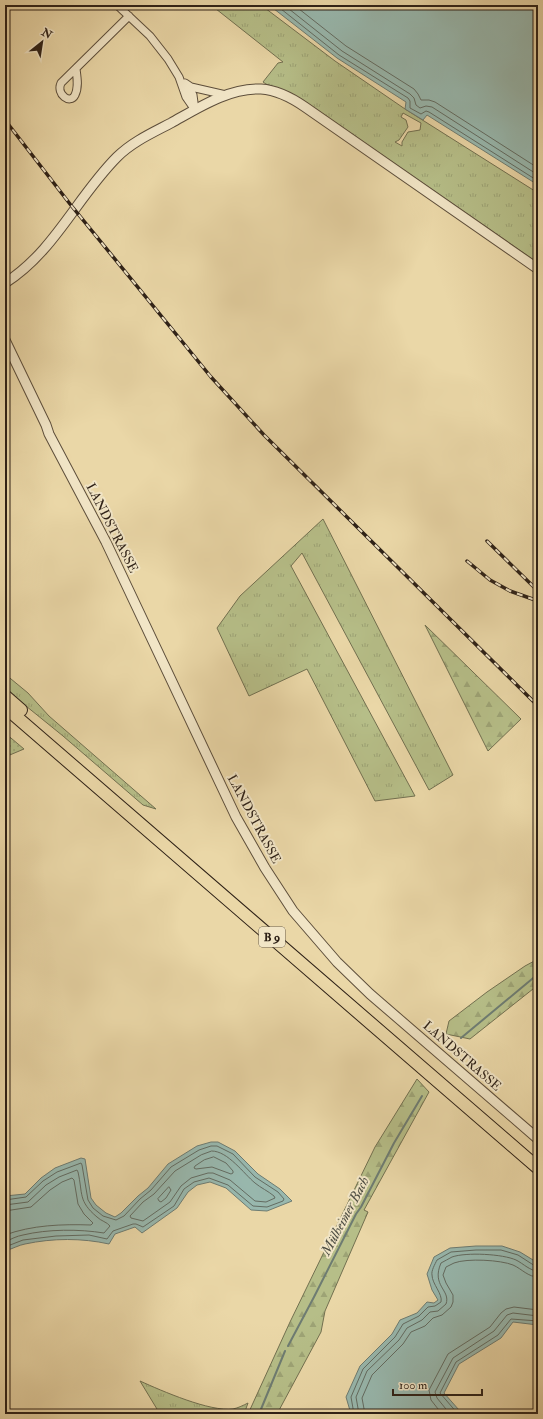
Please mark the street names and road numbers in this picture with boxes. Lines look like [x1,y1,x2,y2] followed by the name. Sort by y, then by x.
[83,481,141,575] street label: LANDSTRASSE
[224,772,284,866] street label: LANDSTRASSE
[259,927,285,947] road number: B 9
[420,1018,504,1094] street label: LANDSTRASSE

